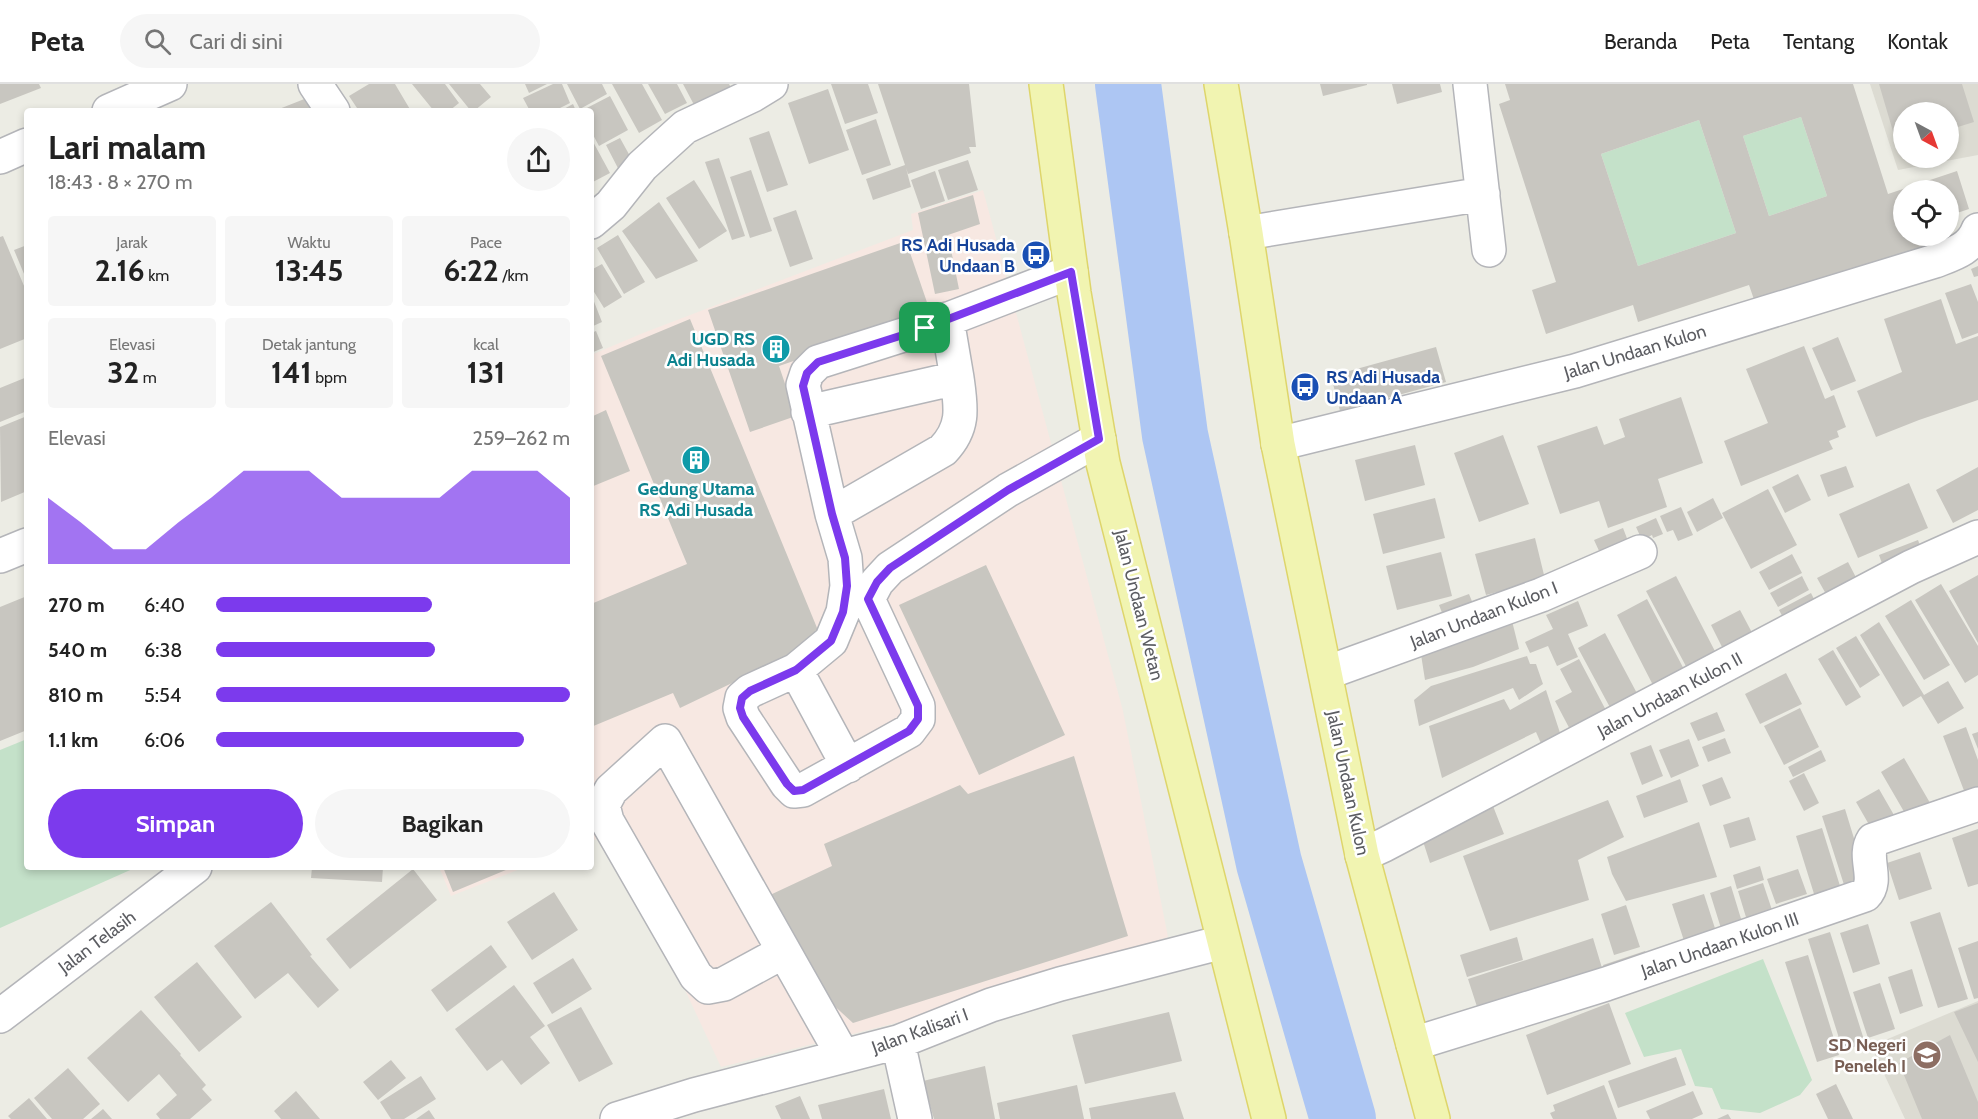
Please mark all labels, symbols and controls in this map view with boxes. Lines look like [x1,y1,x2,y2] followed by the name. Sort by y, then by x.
[120,14,540,68] search box
[30,24,84,58] text: Peta
[141,25,174,58] icon: search
[189,28,283,55] text: Cari di sini
[1604,29,1677,54] text: Beranda
[1710,29,1750,54] text: Peta
[1783,29,1854,54] text: Tentang
[1887,29,1948,54] text: Kontak
[1893,102,1959,168] north arrow
[1893,102,1959,246] map controls
[48,127,206,167] text: Lari malam
[507,128,570,191] button: share
[48,170,193,194] text: 18:43 · 8 × 270 m
[1893,180,1959,246] button: locate
[116,233,148,252] text: Jarak
[287,233,331,252] text: Waktu
[470,233,502,252] text: Pace
[901,234,1015,277] place label: RS Adi Husada Undaan B
[1020,239,1052,271] bus stop icon: RS Adi Husada Undaan B
[95,252,145,289] text: 2.16
[275,252,343,289] text: 13:45
[443,252,499,289] text: 6:22
[145,266,169,285] text: km
[499,266,529,285] text: /km
[899,302,950,353] pin
[908,311,941,344] icon: arrive
[1560,320,1709,384] street label: Jalan Undaan Kulon
[667,328,755,371] place label: UGD RS Adi Husada
[760,333,792,365] building icon: UGD RS Adi Husada
[109,335,155,354] text: Elevasi
[262,335,356,354] text: Detak jantung
[473,335,499,354] text: kcal
[107,354,139,391] text: 32
[271,354,312,391] text: 141
[467,354,505,391] text: 131
[1326,366,1440,409] place label: RS Adi Husada Undaan A
[139,368,157,387] text: m
[312,368,347,387] text: bpm
[1289,371,1321,403] bus stop icon: RS Adi Husada Undaan A
[48,426,106,450] text: Elevasi
[472,426,570,450] text: 259–262 m
[680,444,712,476] building icon: Gedung Utama RS Adi Husada
[638,478,754,521] place label: Gedung Utama RS Adi Husada
[1109,526,1168,683] street label: Jalan Undaan Wetan
[1406,577,1561,654] street label: Jalan Undaan Kulon I
[48,593,105,617] text: 270 m
[144,593,185,617] text: 6:40
[48,638,107,662] text: 540 m
[144,638,182,662] text: 6:38
[1593,648,1746,743] street label: Jalan Undaan Kulon II
[48,683,103,707] text: 810 m
[144,683,181,707] text: 5:54
[1322,708,1374,857] street label: Jalan Undaan Kulon
[48,728,98,752] text: 1.1 km
[144,728,185,752] text: 6:06
[48,789,303,858] button: Simpan
[315,789,570,858] button: Bagikan
[53,906,140,979] street label: Jalan Telasih
[1637,908,1802,983] street label: Jalan Undaan Kulon III
[868,1003,971,1059] street label: Jalan Kalisari I
[1828,1034,1906,1077] place label: SD Negeri Peneleh I
[1911,1039,1943,1071] school or university icon: SD Negeri Peneleh I

